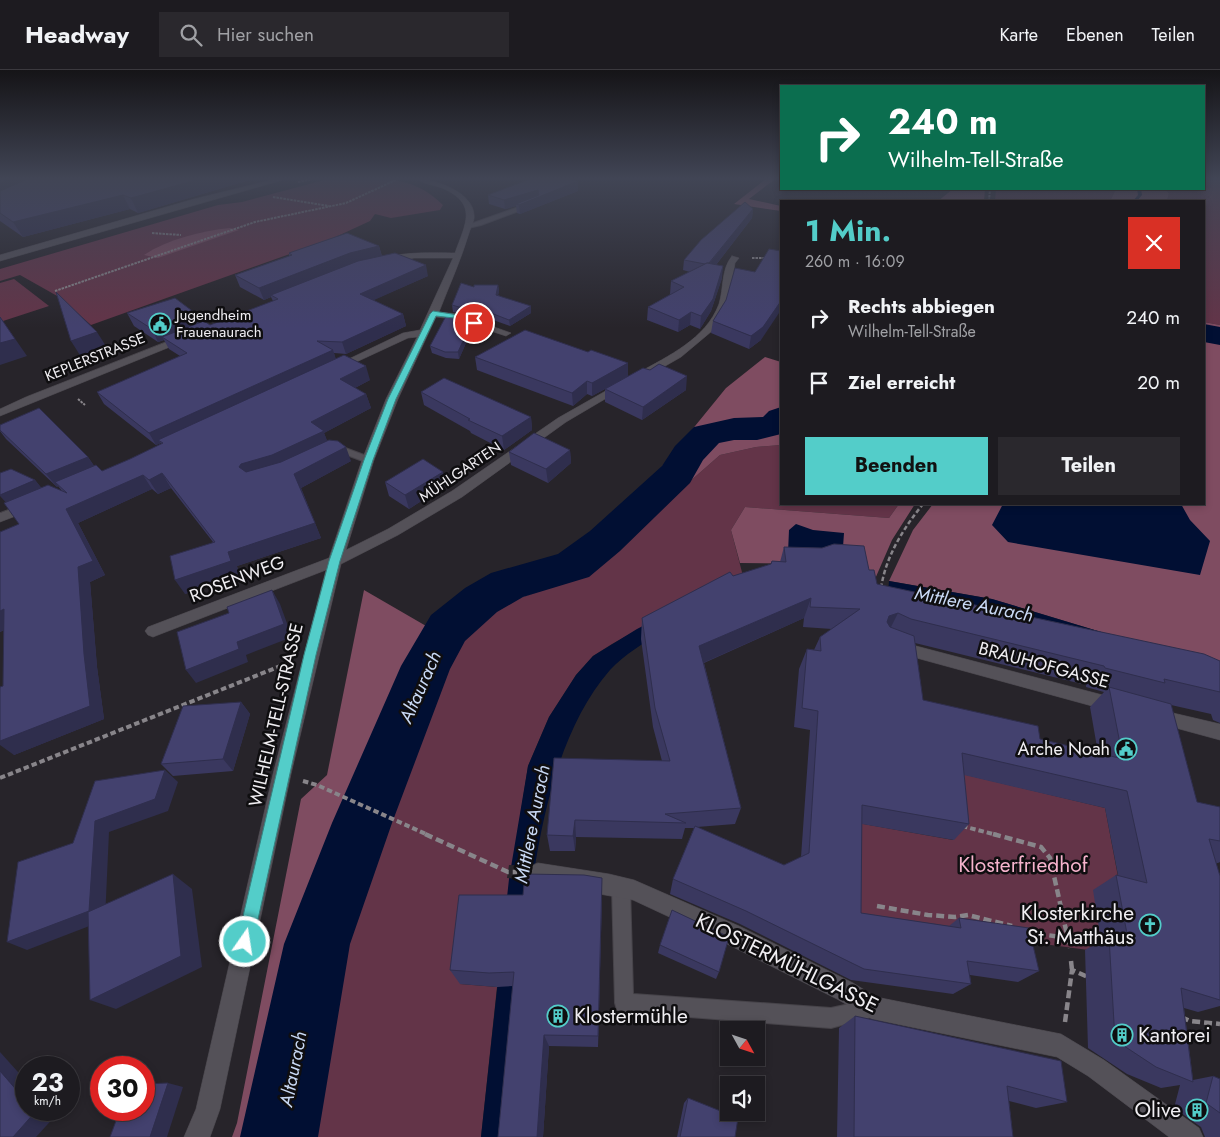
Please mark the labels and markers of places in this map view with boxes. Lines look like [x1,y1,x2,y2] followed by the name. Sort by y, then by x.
[453,302,495,344] pin
[174,304,262,343] place label: Jugendheim Frauenaurach
[148,312,172,336] public building icon: Jugendheim Frauenaurach
[1018,736,1110,762] place label: Arche Noah
[1114,737,1138,761] public building icon: Arche Noah
[1021,898,1134,952] place label: Klosterkirche St. Matthäus
[1138,913,1162,937] church icon: Klosterkirche St. Matthäus
[574,1001,688,1031] place label: Klostermühle
[546,1004,570,1028] building icon: Klostermühle
[1138,1020,1211,1050] place label: Kantorei
[1110,1023,1134,1047] building icon: Kantorei
[1134,1095,1181,1125] place label: Olive
[1185,1098,1209,1122] building icon: Olive

